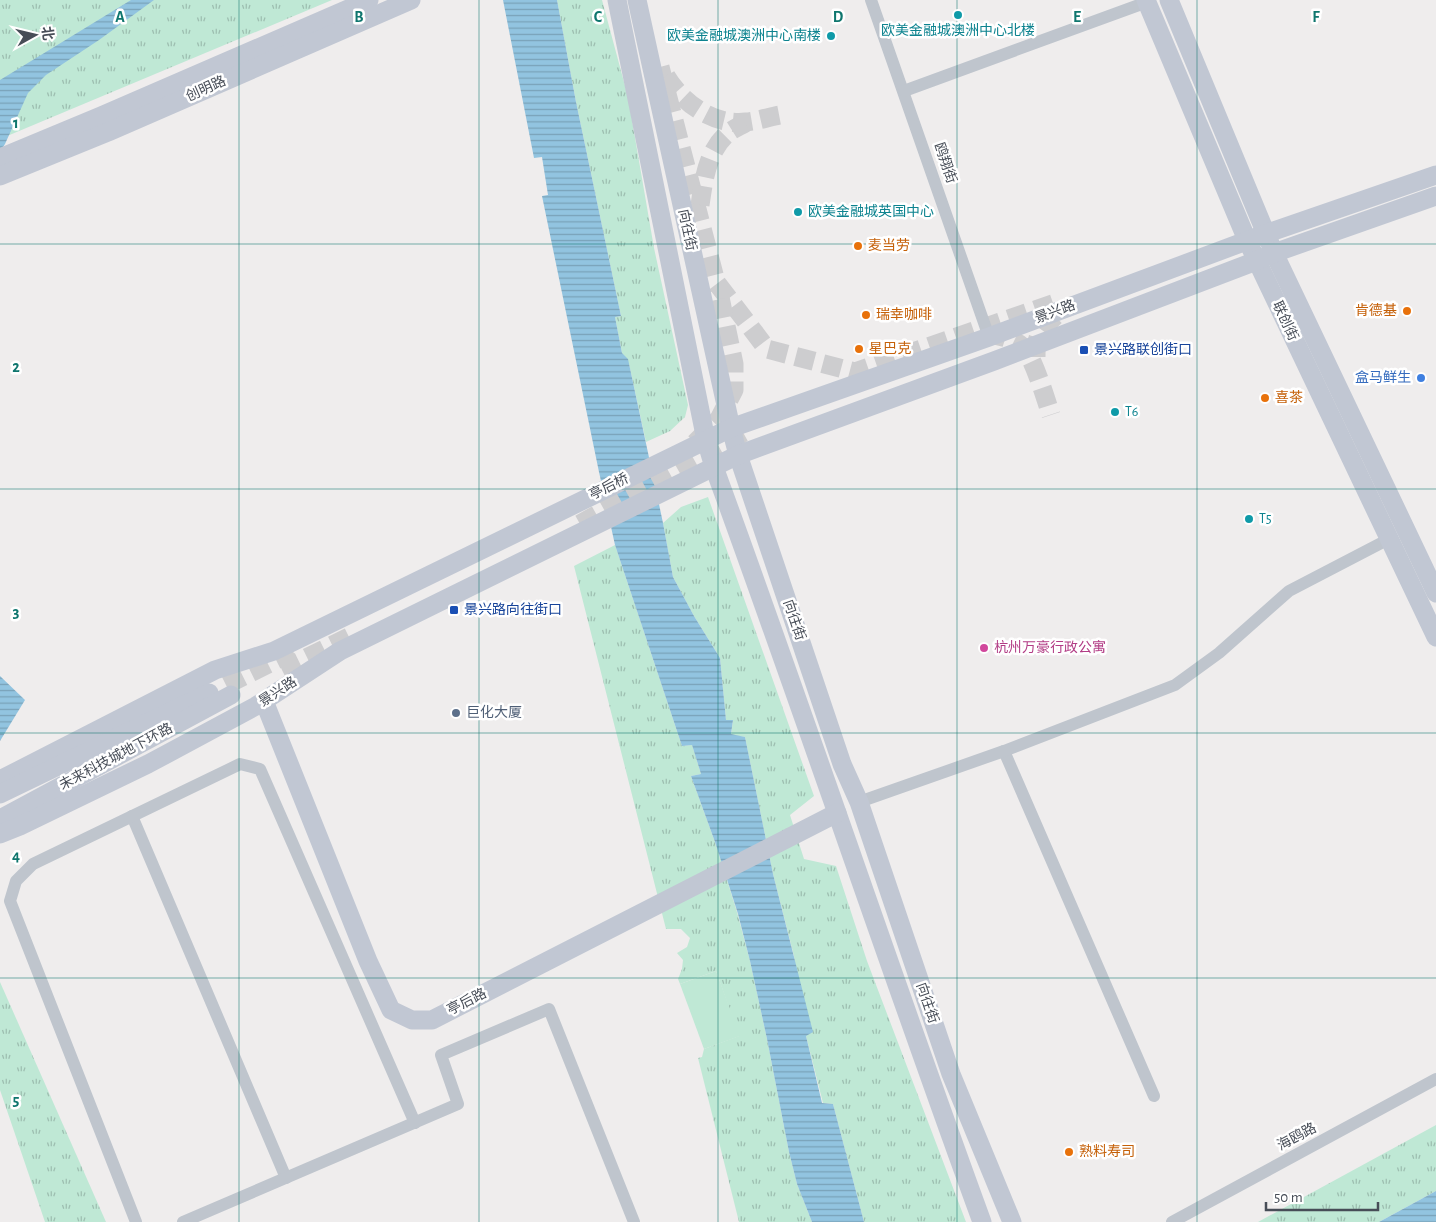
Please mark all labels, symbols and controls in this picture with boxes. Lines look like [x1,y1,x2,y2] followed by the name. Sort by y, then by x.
[115,9,125,25] text: A
[354,9,364,25] text: B
[594,9,603,25] text: C
[833,9,844,25] text: D
[952,9,964,21] marker: 欧美金融城澳洲中心北楼
[1073,9,1081,25] text: E
[1312,9,1320,25] text: F
[10,10,60,60] north arrow
[881,22,1035,38] place label: 欧美金融城澳洲中心北楼
[39,25,56,41] text: 北
[667,27,821,43] place label: 欧美金融城澳洲中心南楼
[825,30,837,42] marker: 欧美金融城澳洲中心南楼
[183,72,228,104] street label: 创明路
[13,115,19,131] text: 1
[932,141,959,185] street label: 鸥翔街
[808,204,934,219] place label: 欧美金融城英国中心
[792,206,804,218] marker: 欧美金融城英国中心
[676,208,699,252] street label: 向往街
[868,238,910,253] place label: 麦当劳
[852,240,864,252] marker: 麦当劳
[1033,297,1077,326] street label: 景兴路
[1270,298,1302,343] street label: 联创街
[1355,302,1397,318] place label: 肯德基
[1401,305,1413,317] marker: 肯德基
[876,307,932,322] place label: 瑞幸咖啡
[860,309,872,321] marker: 瑞幸咖啡
[869,341,911,356] place label: 星巴克
[1094,341,1192,357] place label: 景兴路联创街口
[853,343,865,355] marker: 星巴克
[1078,344,1090,356] marker: 景兴路联创街口
[12,359,20,375] text: 2
[1355,370,1411,385] place label: 盒马鲜生
[1415,372,1427,384] marker: 盒马鲜生
[1275,390,1303,405] place label: 喜茶
[1259,392,1271,404] marker: 喜茶
[1125,405,1138,419] place label: T6
[1109,406,1121,418] marker: T6
[587,471,631,502] street label: 亭后桥
[1259,512,1272,526] place label: T5
[1243,513,1255,525] marker: T5
[781,598,808,642] street label: 向往街
[464,602,562,617] place label: 景兴路向往街口
[13,604,20,620] text: 3
[448,604,460,616] marker: 景兴路向往街口
[994,639,1106,655] place label: 杭州万豪行政公寓
[978,642,990,654] marker: 杭州万豪行政公寓
[256,674,299,709] street label: 景兴路
[466,704,522,720] place label: 巨化大厦
[450,707,462,719] marker: 巨化大厦
[57,720,175,793] street label: 未来科技城地下环路
[12,848,20,864] text: 4
[914,981,941,1025] street label: 向往街
[445,985,489,1018] street label: 亭后路
[13,1092,20,1108] text: 5
[1275,1120,1319,1153] street label: 海鸥路
[1079,1143,1135,1159] place label: 熟料寿司
[1063,1146,1075,1158] marker: 熟料寿司
[1266,1180,1378,1212] scale bar
[1274,1190,1303,1205] text: 50 m

